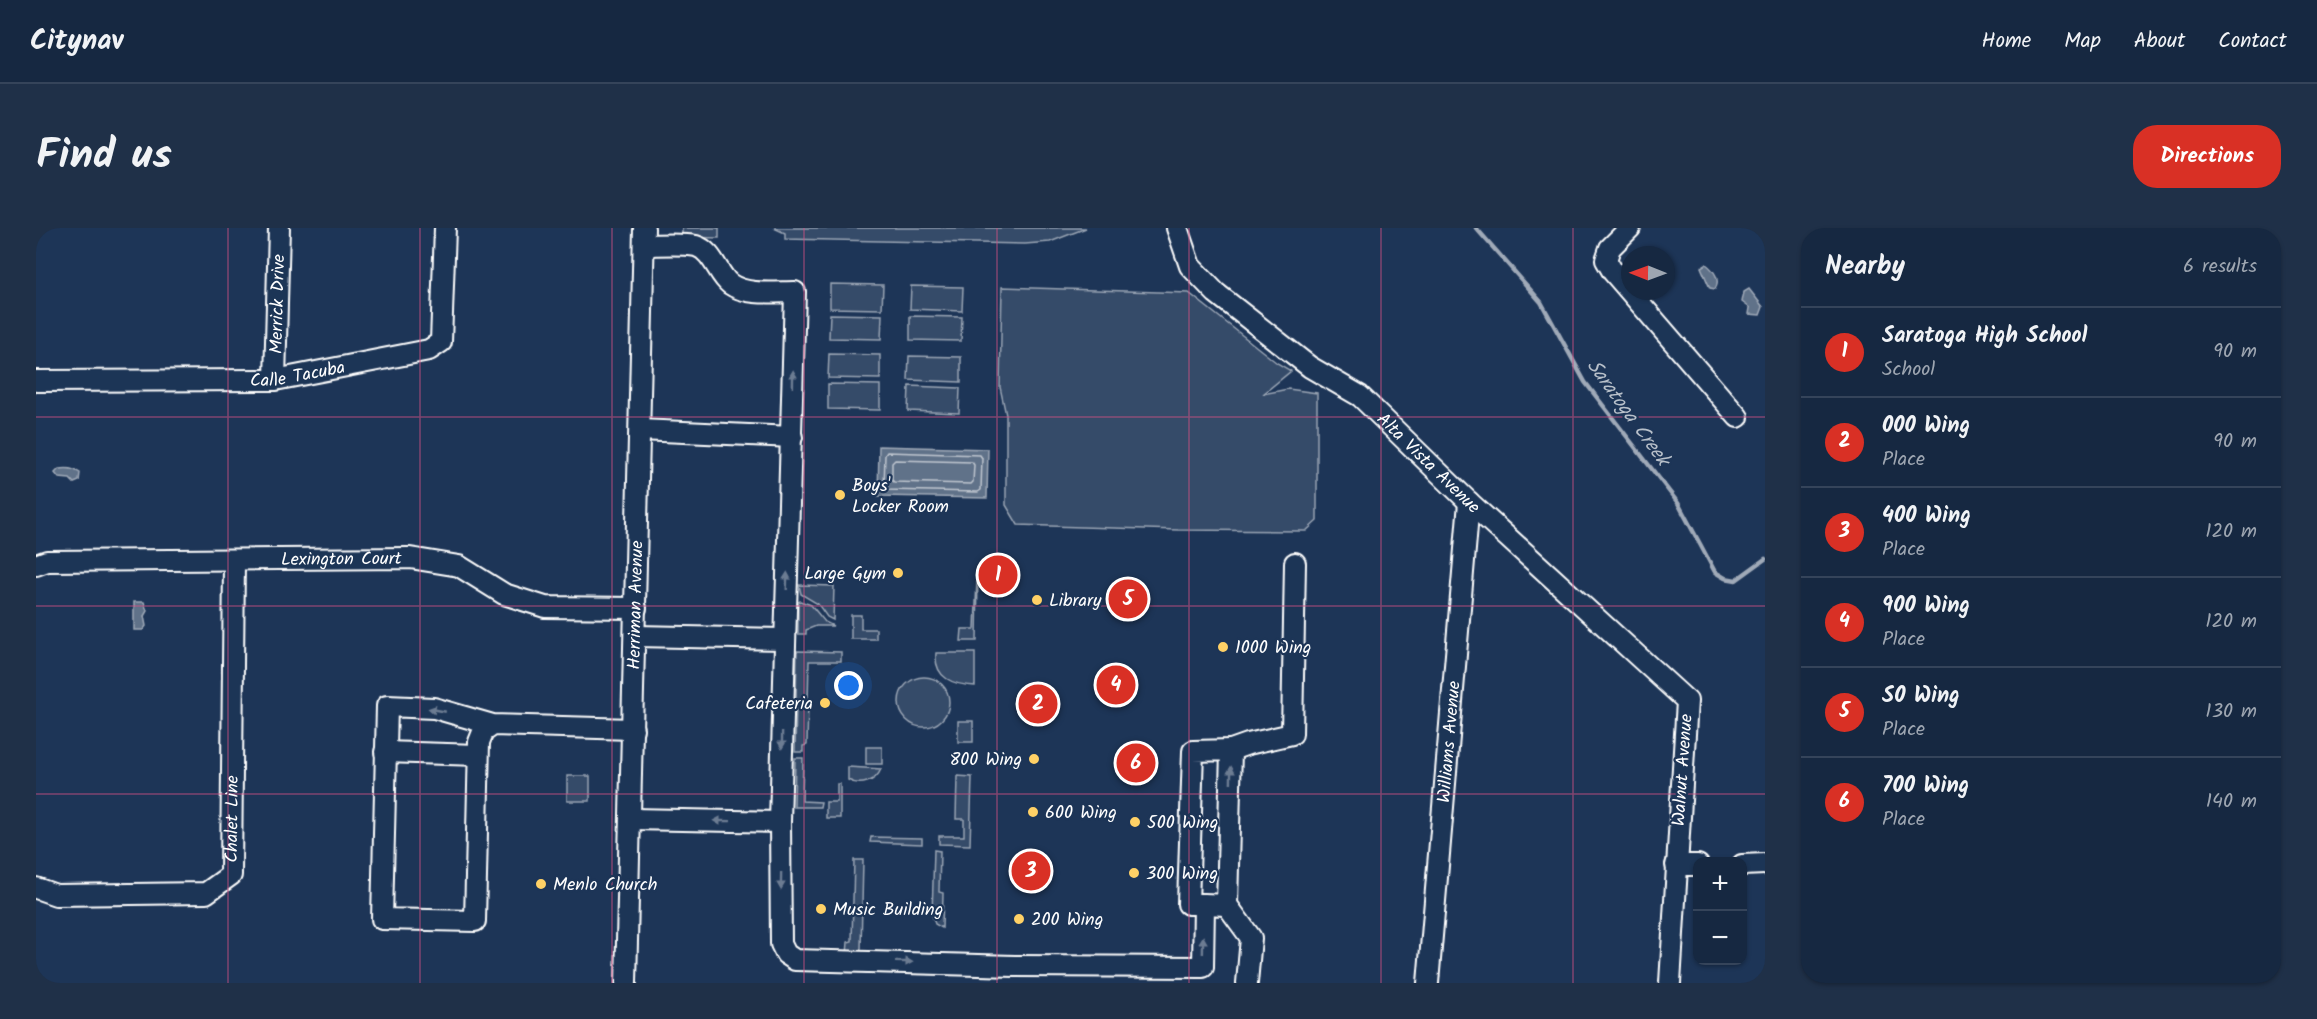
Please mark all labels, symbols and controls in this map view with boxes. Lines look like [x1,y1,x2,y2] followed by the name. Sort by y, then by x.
[30,19,123,64] text: Citynav
[1982,25,2031,58] text: Home
[2064,25,2101,58] text: Map
[2134,25,2185,58] text: About
[2218,25,2287,58] text: Contact
[36,123,172,190] text: Find us
[2133,125,2281,188] button: Directions
[1621,246,1675,300] north arrow
[1825,246,1905,288] text: Nearby
[2183,251,2257,283] text: 6 results
[263,254,294,354] street label: Merrick Drive
[1882,319,2087,354] text: Saratoga High School
[1841,336,1848,368] text: 1
[2213,336,2257,368] text: 90 m
[1577,353,1679,476] water label: Saratoga Creek
[250,354,348,396] street label: Calle Tacuba
[1882,354,1935,386] text: School
[788,369,798,388] one-way arrow
[1369,406,1486,522] street label: Alta Vista Avenue
[1882,409,1970,444] text: 000 Wing
[1839,426,1850,458] text: 2
[2213,426,2257,458] text: 90 m
[1882,444,1925,476] text: Place
[852,472,949,522] place label: Boys' Locker Room
[833,488,847,502] marker: Boys' Locker Room
[1882,499,1971,534] text: 400 Wing
[1839,516,1850,548] text: 3
[2205,516,2257,548] text: 120 m
[1882,534,1925,566] text: Place
[620,540,653,670] street label: Herriman Avenue
[281,545,403,575] street label: Lexington Court
[978,552,1018,598] pin: 1
[804,560,886,589] place label: Large Gym
[891,566,905,580] marker: Large Gym
[782,571,791,590] one-way arrow
[1108,576,1148,622] pin: 5
[1049,587,1102,616] place label: Library
[1882,589,1970,624] text: 900 Wing
[1030,593,1044,607] marker: Library
[1839,606,1850,638] text: 4
[2205,606,2257,638] text: 120 m
[1882,624,1925,656] text: Place
[1235,634,1311,663] place label: 1000 Wing
[1216,640,1230,654] marker: 1000 Wing
[1096,662,1136,708] pin: 4
[834,671,863,700] your location
[1882,679,1960,714] text: S0 Wing
[1430,680,1470,804] street label: Williams Avenue
[1018,682,1058,726] pin: 2
[745,690,813,719] place label: Cafeteria
[818,696,832,710] marker: Cafeteria
[1839,696,1850,728] text: 5
[2205,696,2257,728] text: 130 m
[427,705,446,714] one-way arrow
[1665,713,1702,827] street label: Walnut Avenue
[1882,714,1925,746] text: Place
[777,730,787,749] one-way arrow
[1116,740,1156,786] pin: 6
[949,746,1022,775] place label: 800 Wing
[1027,752,1041,766] marker: 800 Wing
[1226,766,1235,785] one-way arrow
[1882,769,1969,804] text: 700 Wing
[218,775,248,863] street label: Chalet Line
[1839,786,1850,818] text: 6
[2206,786,2257,818] text: 140 m
[1045,799,1117,828] place label: 600 Wing
[1882,804,1925,836] text: Place
[1026,805,1040,819] marker: 600 Wing
[1147,809,1218,838] place label: 500 Wing
[1128,815,1142,829] marker: 500 Wing
[712,816,731,826] one-way arrow
[1012,848,1050,894] pin: 3
[1693,857,1747,965] map controls
[1693,857,1747,911] button: +
[1146,860,1218,889] place label: 300 Wing
[1127,866,1141,880] marker: 300 Wing
[553,871,657,900] place label: Menlo Church
[776,871,786,890] one-way arrow
[534,877,548,891] marker: Menlo Church
[833,896,943,925] place label: Music Building
[814,902,828,916] marker: Music Building
[1031,906,1103,935] place label: 200 Wing
[1693,911,1747,965] button: −
[1012,912,1026,926] marker: 200 Wing
[1199,936,1208,955] one-way arrow
[895,957,914,967] one-way arrow

